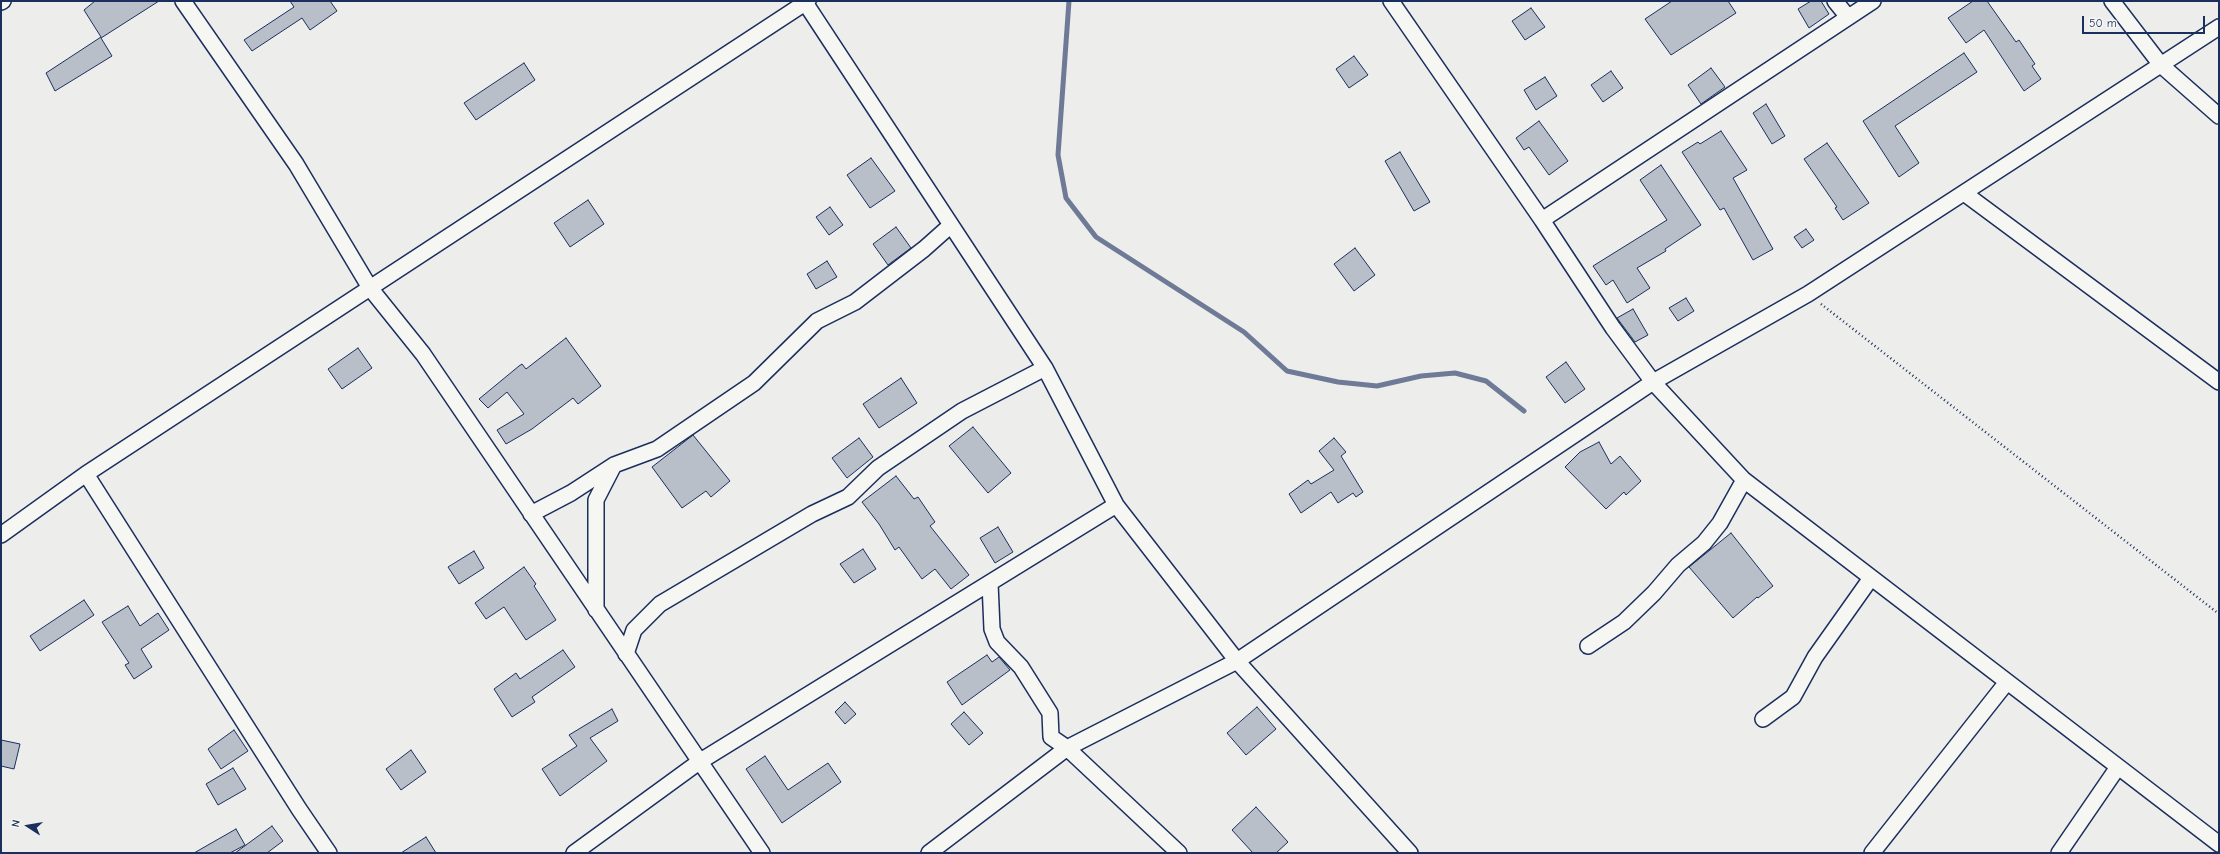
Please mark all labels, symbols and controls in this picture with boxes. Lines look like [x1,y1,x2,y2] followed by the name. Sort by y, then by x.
[2084,8,2207,34] scale bar
[2089,16,2117,30] text: 50 m
[8,806,48,846] north arrow
[9,819,23,828] text: N

